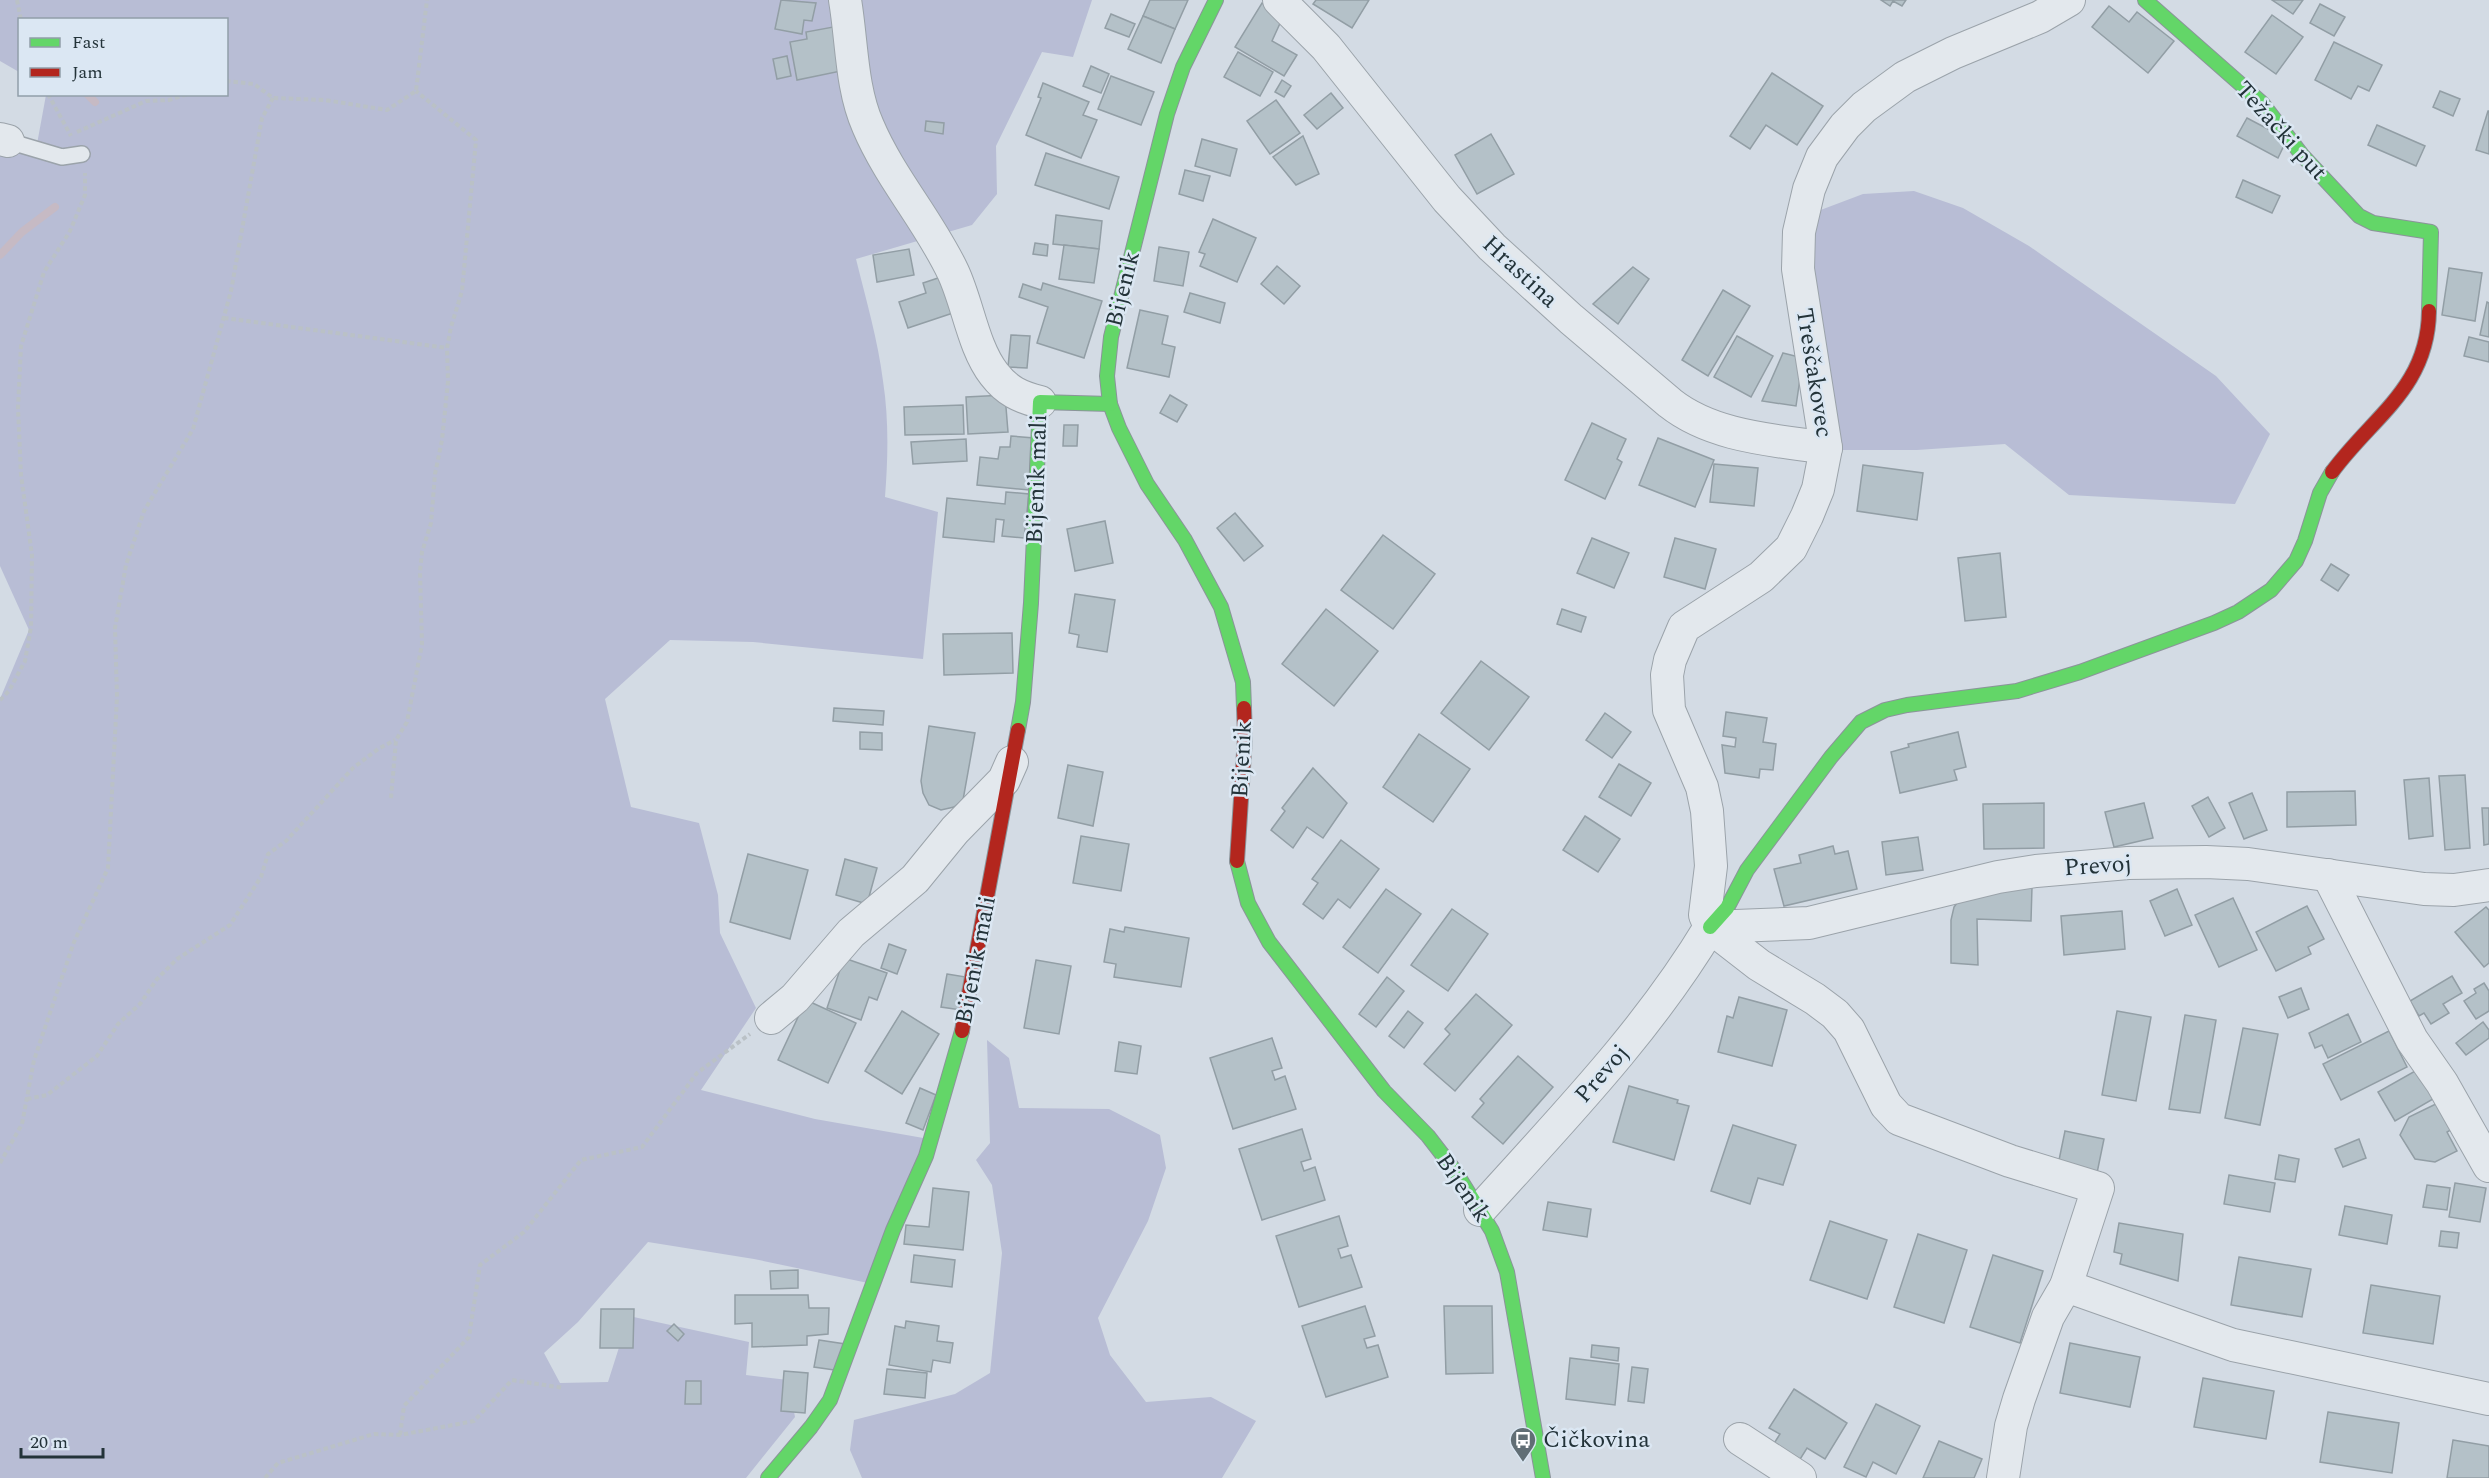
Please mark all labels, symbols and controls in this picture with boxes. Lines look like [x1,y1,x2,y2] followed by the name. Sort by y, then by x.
[18,18,228,96] legend
[72,29,105,56] text: Fast
[72,59,103,86] text: Jam
[2226,73,2336,189] street label: Težački put
[1474,227,1566,317] street label: Hrastina
[1096,247,1150,331] street label: Bijenik
[1786,306,1842,440] street label: Treščakovec
[1017,413,1057,545] street label: Bijenik mali
[1222,720,1262,798] street label: Bijenik
[2063,846,2133,886] street label: Prevoj
[946,893,1006,1027] street label: Bijenik mali
[1566,1036,1638,1112] street label: Prevoj
[1426,1146,1500,1230] street label: Bijenik
[21,1421,104,1459] scale bar
[1543,1422,1650,1458] place label: Čičkovina
[1508,1425,1538,1463] bus stop icon: Čičkovina
[30,1429,68,1456] text: 20 m

